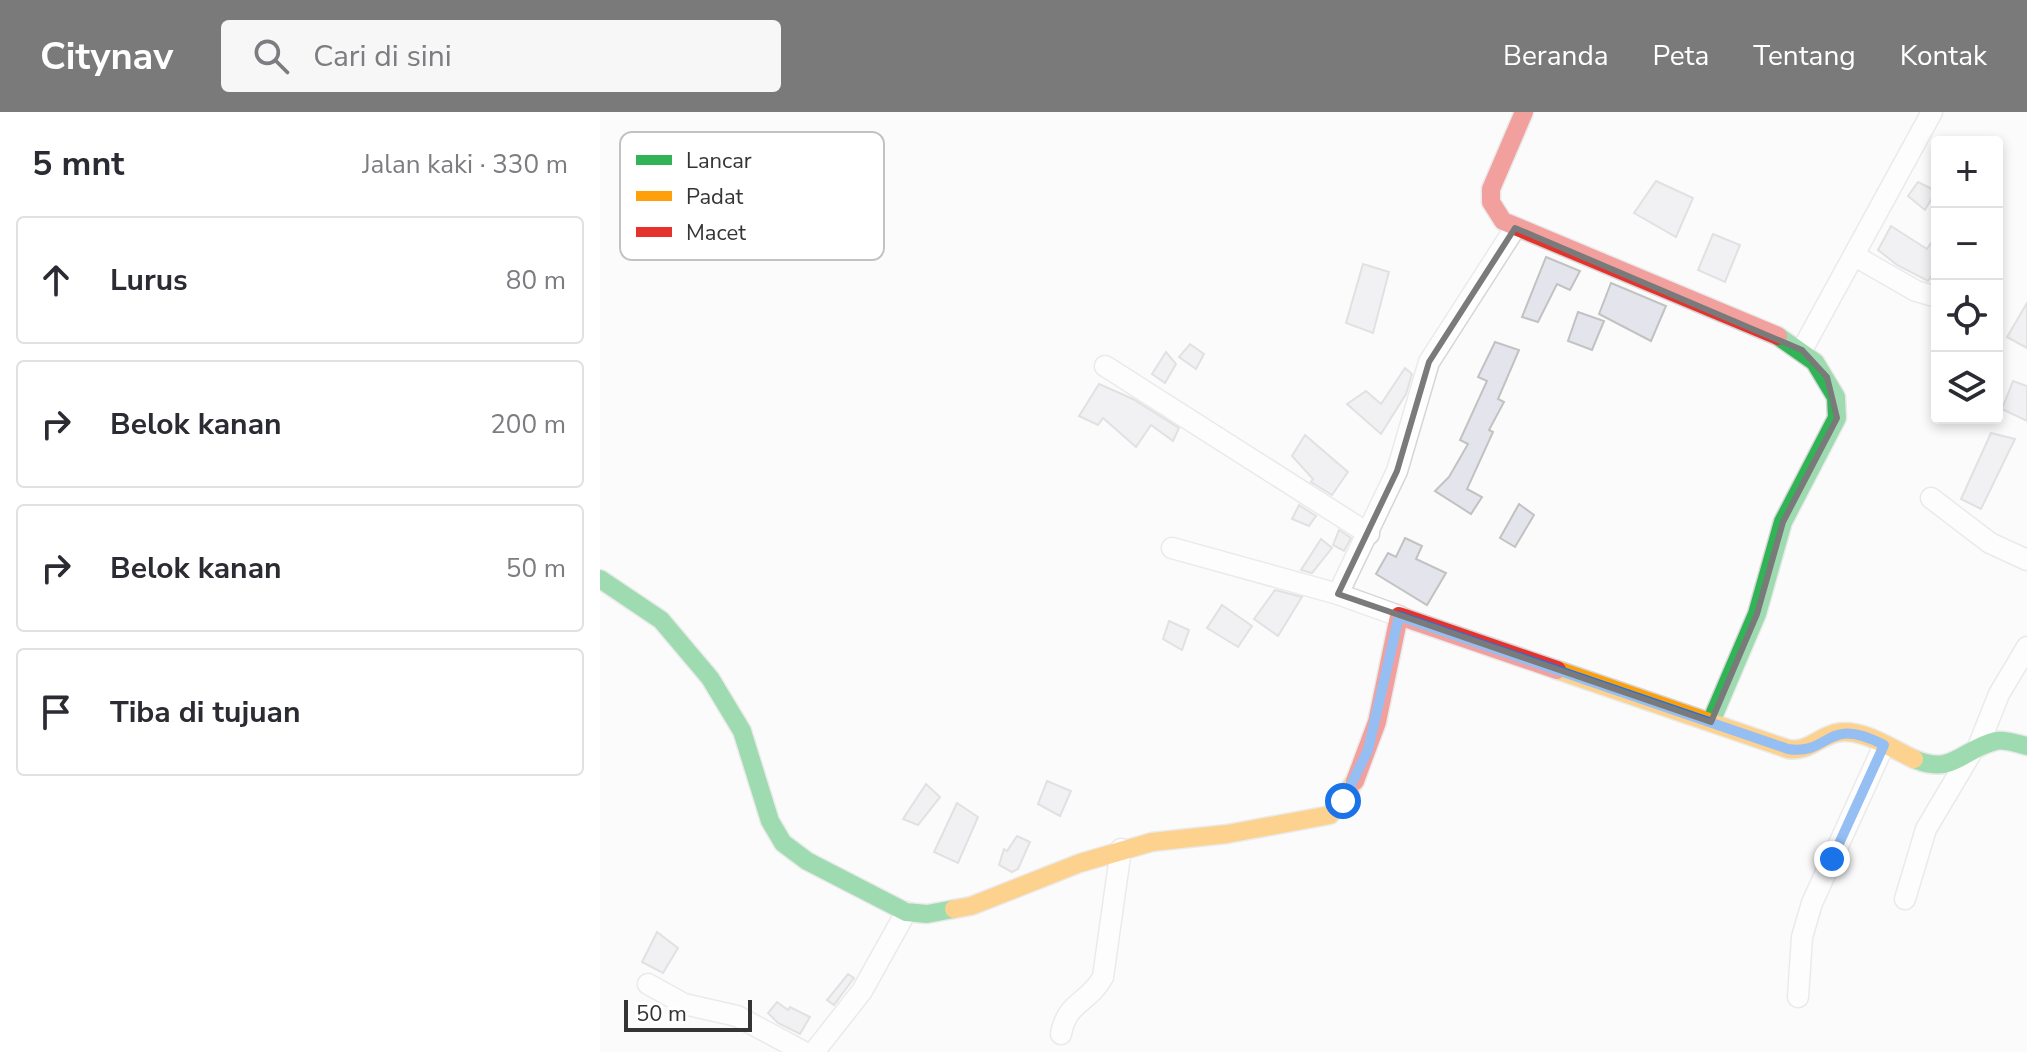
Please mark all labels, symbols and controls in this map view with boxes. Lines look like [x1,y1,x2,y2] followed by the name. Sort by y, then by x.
[221,20,781,92] search box
[40,31,173,82] text: Citynav
[249,34,293,78] icon: search
[313,36,452,77] text: Cari di sini
[1503,37,1609,75] text: Beranda
[1653,37,1709,75] text: Peta
[1753,37,1856,75] text: Tentang
[1900,37,1987,75] text: Kontak
[620,132,884,260] legend
[1931,136,2003,424] map controls
[1931,136,2003,208] button: +
[32,141,124,187] text: 5 mnt
[686,146,752,176] text: Lancar
[362,147,568,182] text: Jalan kaki · 330 m
[686,182,744,212] text: Padat
[1931,208,2003,280] button: −
[686,218,746,248] text: Macet
[34,258,78,302] icon: ahead
[110,260,188,301] text: Lurus
[506,263,566,298] text: 80 m
[1931,280,2003,352] button: locate
[1931,352,2003,424] button: layers
[34,402,78,446] icon: right
[110,404,282,445] text: Belok kanan
[490,407,566,442] text: 200 m
[34,546,78,590] icon: right
[110,548,282,589] text: Belok kanan
[506,551,566,586] text: 50 m
[34,690,78,734] icon: arrive
[110,692,301,733] text: Tiba di tujuan
[1325,783,1361,819] route start
[1814,841,1850,877] route end
[624,996,752,1032] scale bar
[636,999,687,1029] text: 50 m

